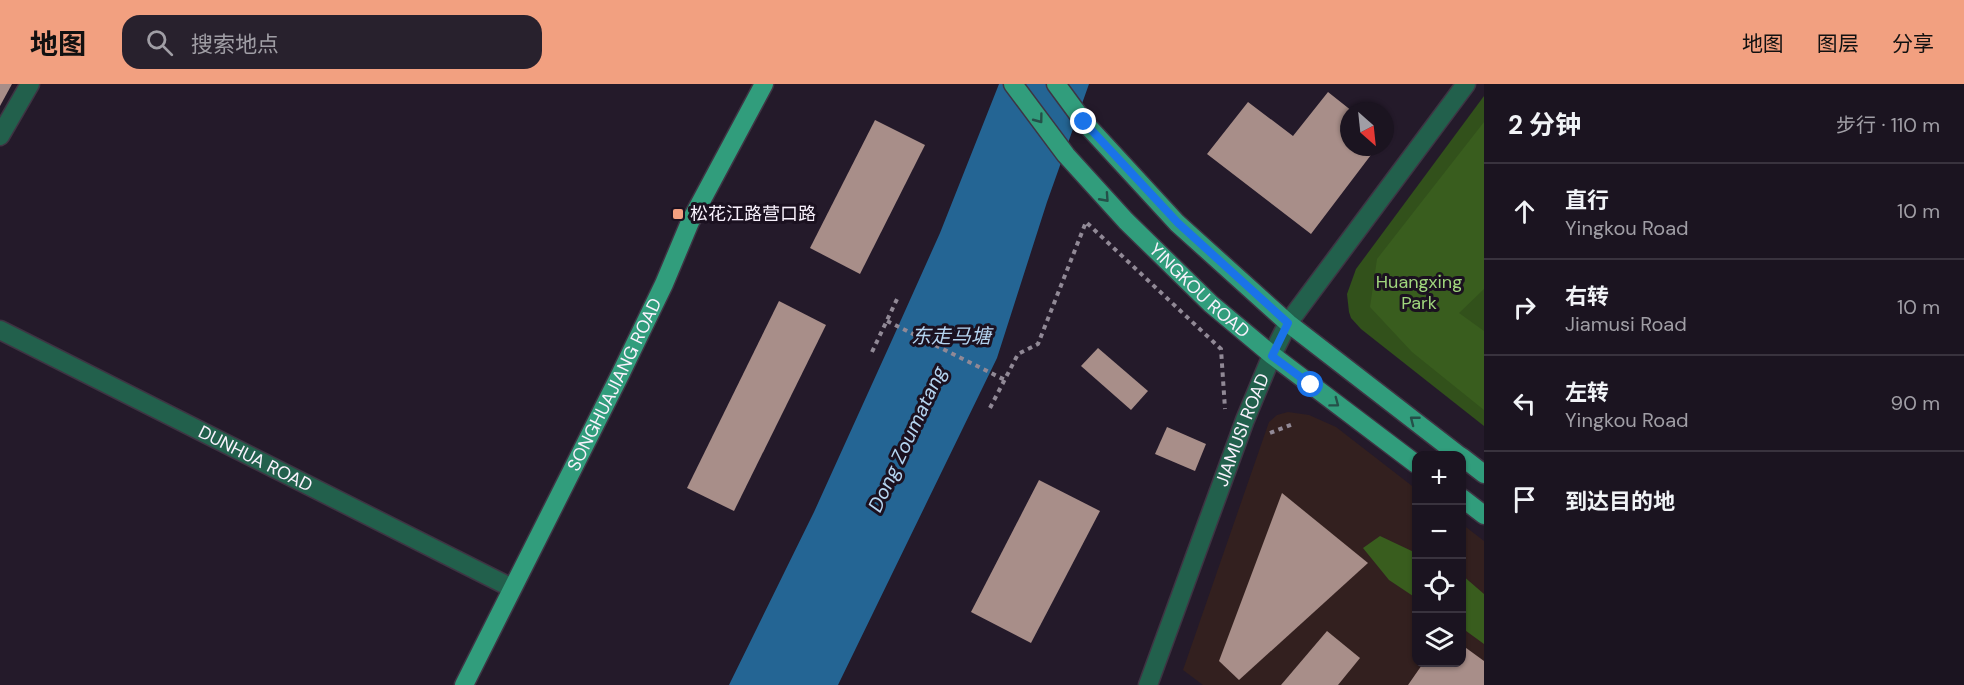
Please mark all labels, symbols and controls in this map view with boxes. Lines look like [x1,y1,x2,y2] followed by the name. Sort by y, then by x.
[122,15,542,69] search box
[30,26,86,63] text: 地图
[143,26,176,59] icon: search
[191,30,279,59] text: 搜索地点
[1742,30,1784,58] text: 地图
[1817,30,1859,58] text: 图层
[1892,30,1934,58] text: 分享
[1340,102,1394,156] north arrow
[1070,108,1096,134] route end
[1508,108,1581,142] text: 2 分钟
[1836,112,1940,138] text: 步行 · 110 m
[1032,113,1043,124] one-way arrow
[1565,186,1609,215] text: 直行
[1098,192,1109,202] one-way arrow
[1508,195,1541,228] icon: ahead
[1897,198,1940,224] text: 10 m
[690,202,816,226] place label: 松花江路营口路
[671,207,685,221] marker: 松花江路营口路
[1565,215,1689,241] text: Yingkou Road
[1144,238,1255,343] street label: YINGKOU ROAD
[1376,270,1462,315] park label: Huangxing Park
[1565,282,1609,311] text: 右转
[1508,291,1541,324] icon: right
[562,294,667,475] street label: SONGHUAJIANG ROAD
[1897,294,1940,320] text: 10 m
[1565,311,1687,337] text: Jiamusi Road
[911,323,994,349] water label: 东走马塘
[862,361,953,516] water label: Dong Zoumatang
[1210,370,1275,490] street label: JIAMUSI ROAD
[1297,371,1323,397] route start
[1565,378,1609,407] text: 左转
[1508,387,1541,420] icon: left
[1891,390,1940,416] text: 90 m
[1329,396,1340,407] one-way arrow
[1565,407,1689,433] text: Yingkou Road
[1409,416,1420,427] one-way arrow
[194,420,317,498] street label: DUNHUA ROAD
[1412,451,1466,667] map controls
[1412,451,1466,505] button: +
[1508,483,1541,516] icon: arrive
[1565,487,1675,516] text: 到达目的地
[1412,505,1466,559] button: −
[1412,559,1466,613] button: locate
[1412,613,1466,667] button: layers

